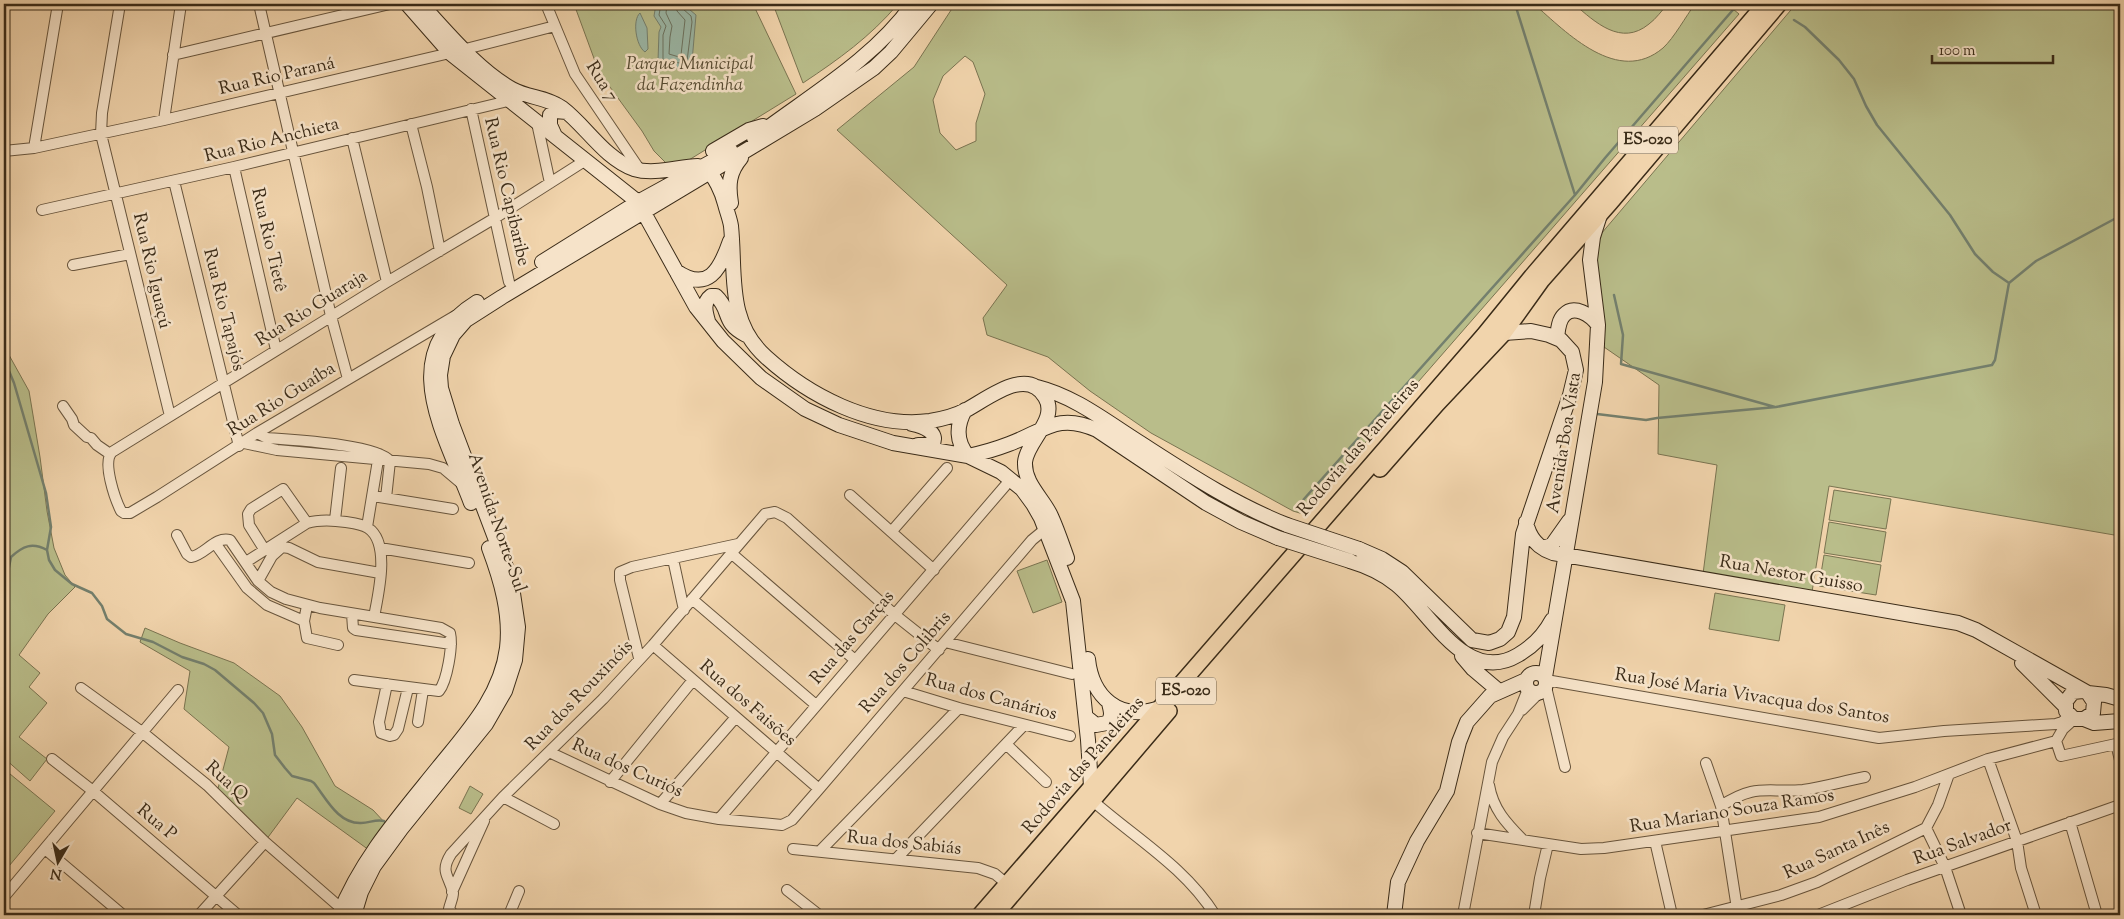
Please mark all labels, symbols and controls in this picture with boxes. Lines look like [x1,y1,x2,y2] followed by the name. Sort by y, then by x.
[1932,32,2053,64] scale bar
[1939,41,1976,62] text: 100 m
[216,51,338,103] street label: Rua Rio Paraná
[626,52,754,99] park label: Parque Municipal da Fazendinha
[578,56,624,108] street label: Rua 7
[202,112,342,170] street label: Rua Rio Anchieta
[476,115,536,269] street label: Rua Rio Capibaribe
[1618,126,1678,154] road number: ES-020
[243,185,293,295] street label: Rua Rio Tietê
[125,211,177,331] street label: Rua Rio Iguaçú
[195,246,251,374] street label: Rua Rio Tapajós
[251,264,373,354] street label: Rua Rio Guaraja
[223,356,341,444] street label: Rua Rio Guaíba
[1541,371,1589,515] street label: Avenida Boa Vista
[1292,373,1426,523] street label: Rodovia das Paneleiras
[460,450,532,596] street label: Avenida Norte-Sul
[1717,550,1865,600] street label: Rua Nestor Guisso
[805,585,901,691] street label: Rua das Garças
[854,606,958,720] street label: Rua dos Colibris
[520,635,640,757] street label: Rua dos Rouxinóis
[693,654,801,754] street label: Rua dos Faisões
[1613,662,1891,732] street label: Rua José Maria Vivacqua dos Santos
[922,668,1060,728] street label: Rua dos Canários
[1156,678,1216,704] road number: ES-020
[1017,691,1151,841] street label: Rodovia das Paneleiras
[567,733,687,805] street label: Rua dos Curiós
[199,756,255,810] street label: Rua Q
[1628,783,1836,841] street label: Rua Mariano Souza Ramos
[130,799,182,847] street label: Rua P
[1910,813,2016,873] street label: Rua Salvador
[1780,815,1894,887] street label: Rua Santa Inês
[846,825,962,863] street label: Rua dos Sabiás
[32,836,82,886] north arrow
[49,862,63,884] text: N

